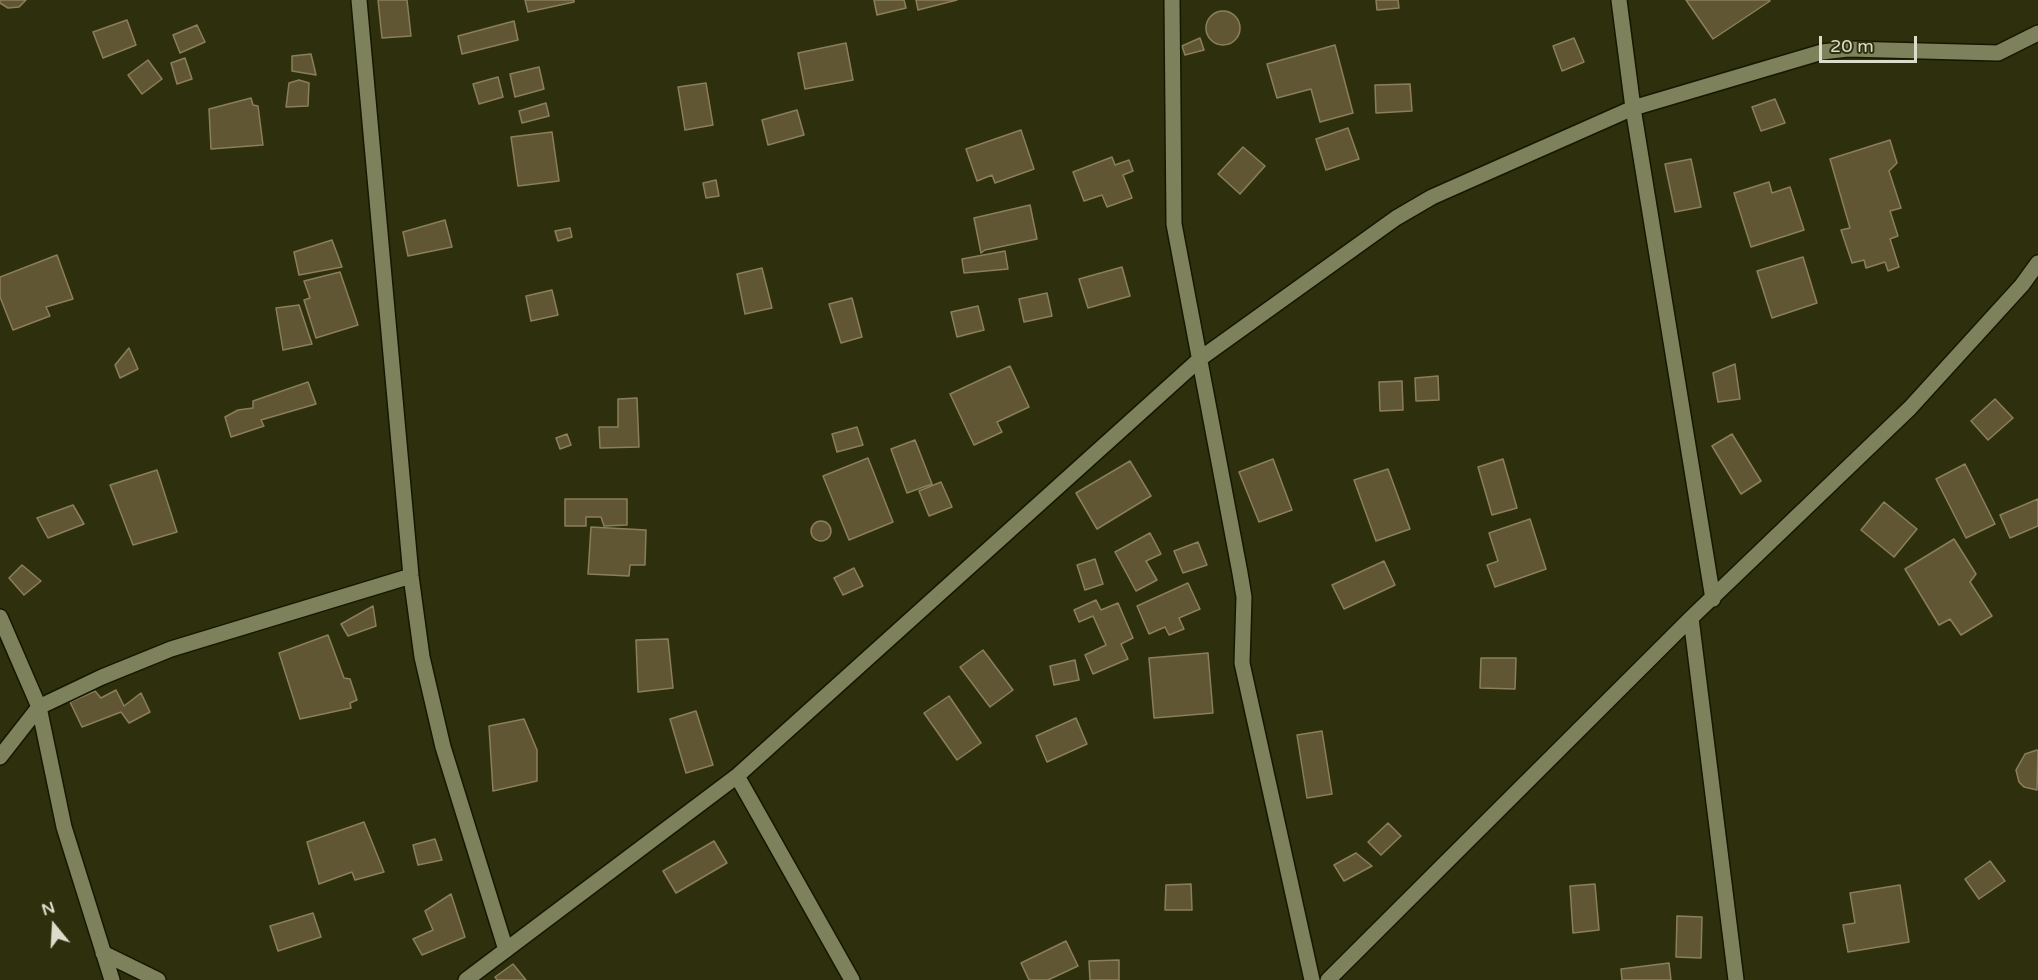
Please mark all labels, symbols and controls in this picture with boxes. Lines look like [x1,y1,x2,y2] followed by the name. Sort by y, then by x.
[1822,24,1920,62] scale bar
[1830,35,1874,57] text: 20 m
[24,896,84,956] north arrow
[39,897,58,920] text: N

